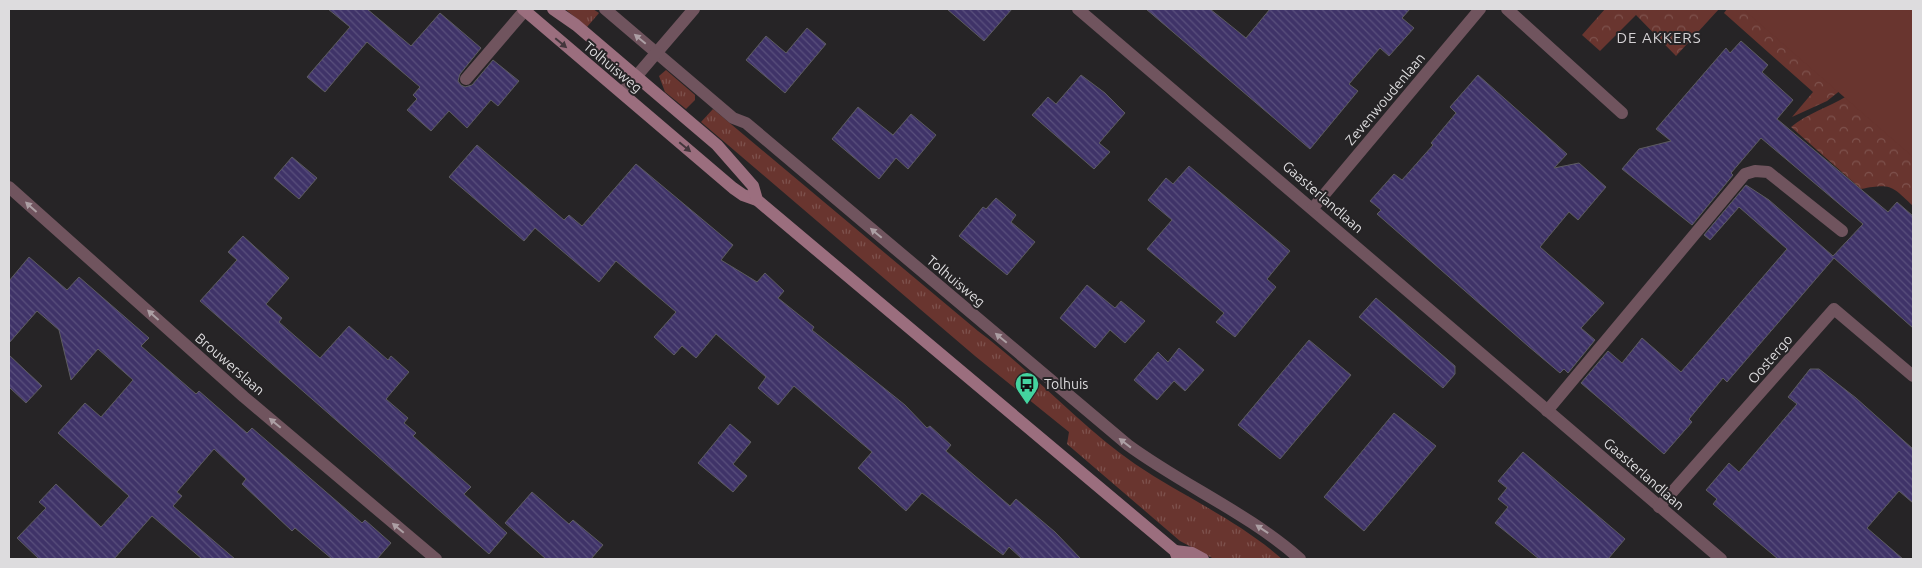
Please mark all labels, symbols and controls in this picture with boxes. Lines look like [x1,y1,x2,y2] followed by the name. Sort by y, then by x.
[1616,29,1702,46] district label: DE AKKERS
[634,33,647,44] one-way arrow
[555,37,568,48] one-way arrow
[581,38,645,96] street label: Tolhuisweg
[1342,50,1428,148] street label: Zevenwoudenlaan
[679,142,692,153] one-way arrow
[1279,158,1367,236] street label: Gaasterlandlaan
[26,201,38,213] one-way arrow
[870,228,883,239] one-way arrow
[924,252,988,310] street label: Tolhuisweg
[147,309,159,321] one-way arrow
[192,330,268,398] street label: Brouwerslaan
[1744,331,1796,387] street label: Oostergo
[994,332,1007,343] one-way arrow
[1014,371,1040,405] bus stop icon: Tolhuis
[1044,376,1088,392] place label: Tolhuis
[268,417,281,428] one-way arrow
[1600,435,1688,513] street label: Gaasterlandlaan
[1119,437,1132,448] one-way arrow
[392,522,405,533] one-way arrow
[1255,524,1269,534] one-way arrow

